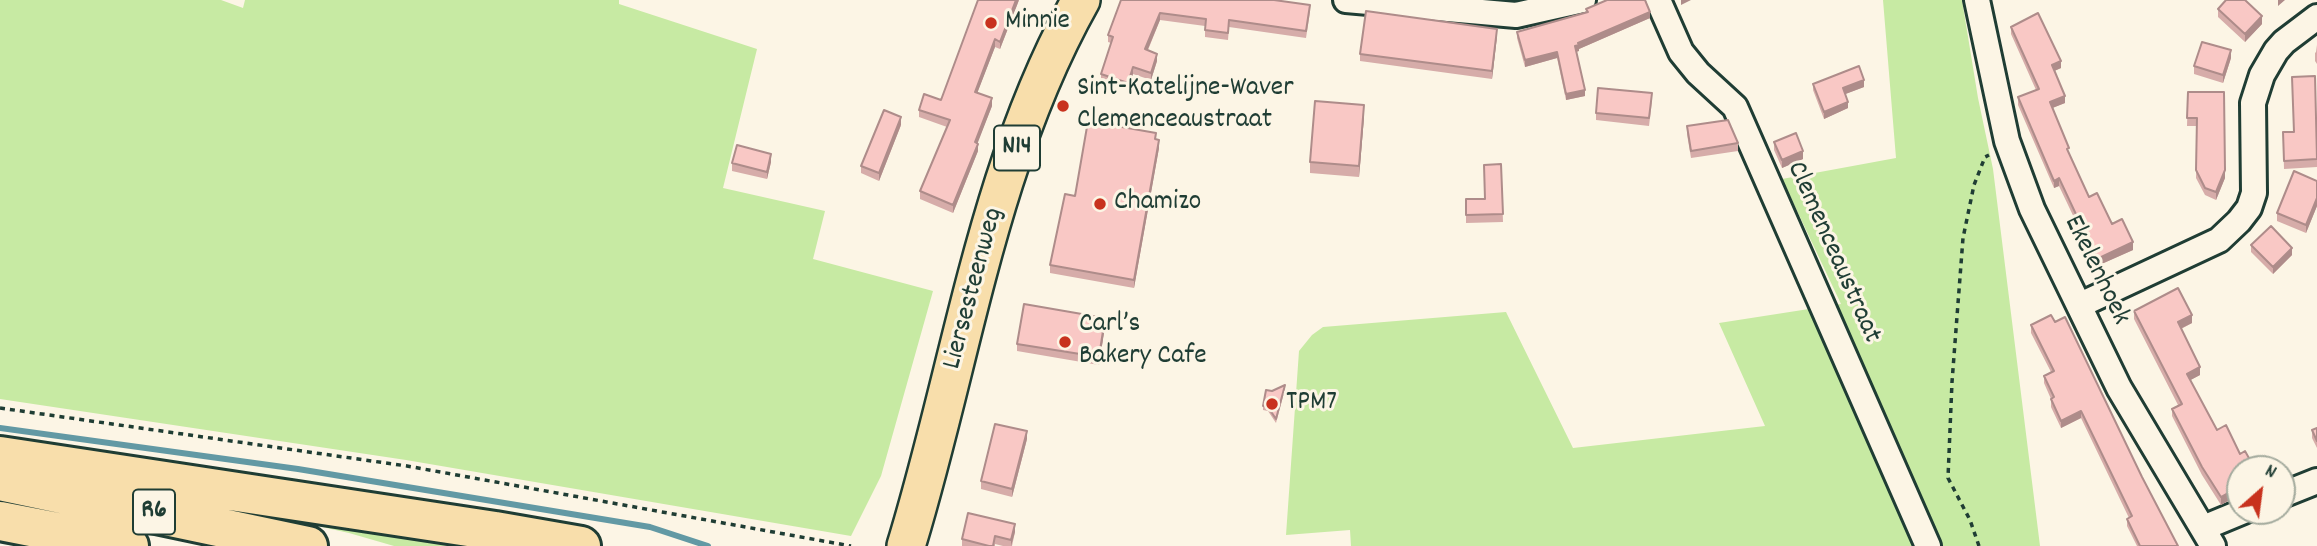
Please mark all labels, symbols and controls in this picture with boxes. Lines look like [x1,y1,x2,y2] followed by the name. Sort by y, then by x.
[1005,6,1070,40] place label: Minnie
[983,15,999,31] marker: Minnie
[1077,73,1294,139] place label: Sint-Katelijne-Waver Clemenceaustraat
[1055,98,1071,114] marker: Sint-Katelijne-Waver Clemenceaustraat
[994,125,1040,170] road number: N14
[1777,157,1887,349] street label: Clemenceaustraat
[1114,187,1201,221] place label: Chamizo
[1092,196,1108,212] marker: Chamizo
[937,205,1013,373] street label: Liersesteenweg
[2054,211,2136,331] street label: Ekelenhoek
[1079,309,1206,375] place label: Carl’s Bakery Cafe
[1057,334,1073,350] marker: Carl’s Bakery Cafe
[1286,387,1337,421] place label: TPM7
[1264,396,1280,412] marker: TPM7
[2226,455,2296,525] north arrow
[2260,459,2281,487] text: N
[133,490,175,534] road number: R6

